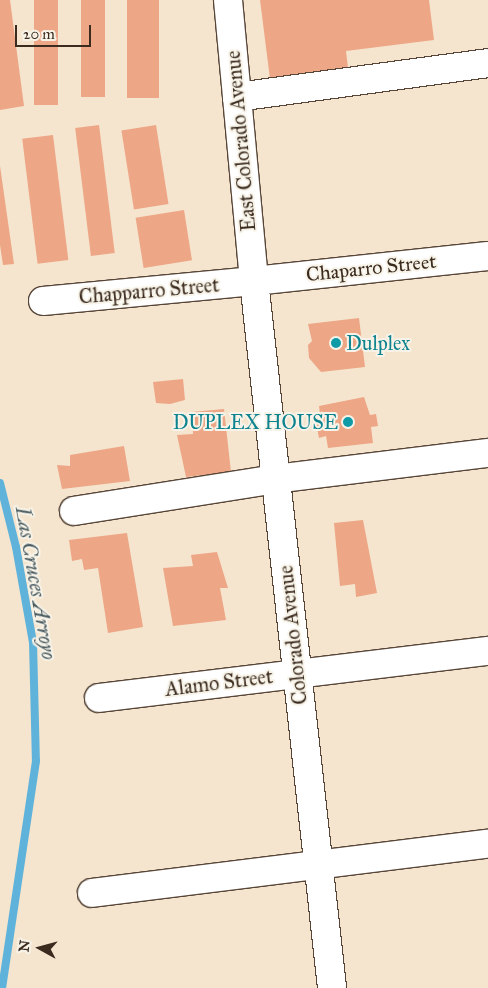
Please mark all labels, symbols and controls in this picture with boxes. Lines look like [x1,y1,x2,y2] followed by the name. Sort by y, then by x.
[18,15,94,47] scale bar
[23,25,55,43] text: 20 m
[221,50,261,232] street label: East Colorado Avenue
[305,249,437,287] street label: Chaparro Street
[78,273,220,309] street label: Chapparro Street
[346,331,410,355] place label: Dulplex
[330,337,342,349] marker: Dulplex
[173,410,338,434] place label: DUPLEX HOUSE
[342,416,354,428] marker: DUPLEX HOUSE
[10,505,62,661] water label: Las Cruces Arroyo
[274,564,312,706] street label: Colorado Avenue
[164,664,274,702] street label: Alamo Street
[15,923,65,973] north arrow
[15,939,34,953] text: N

